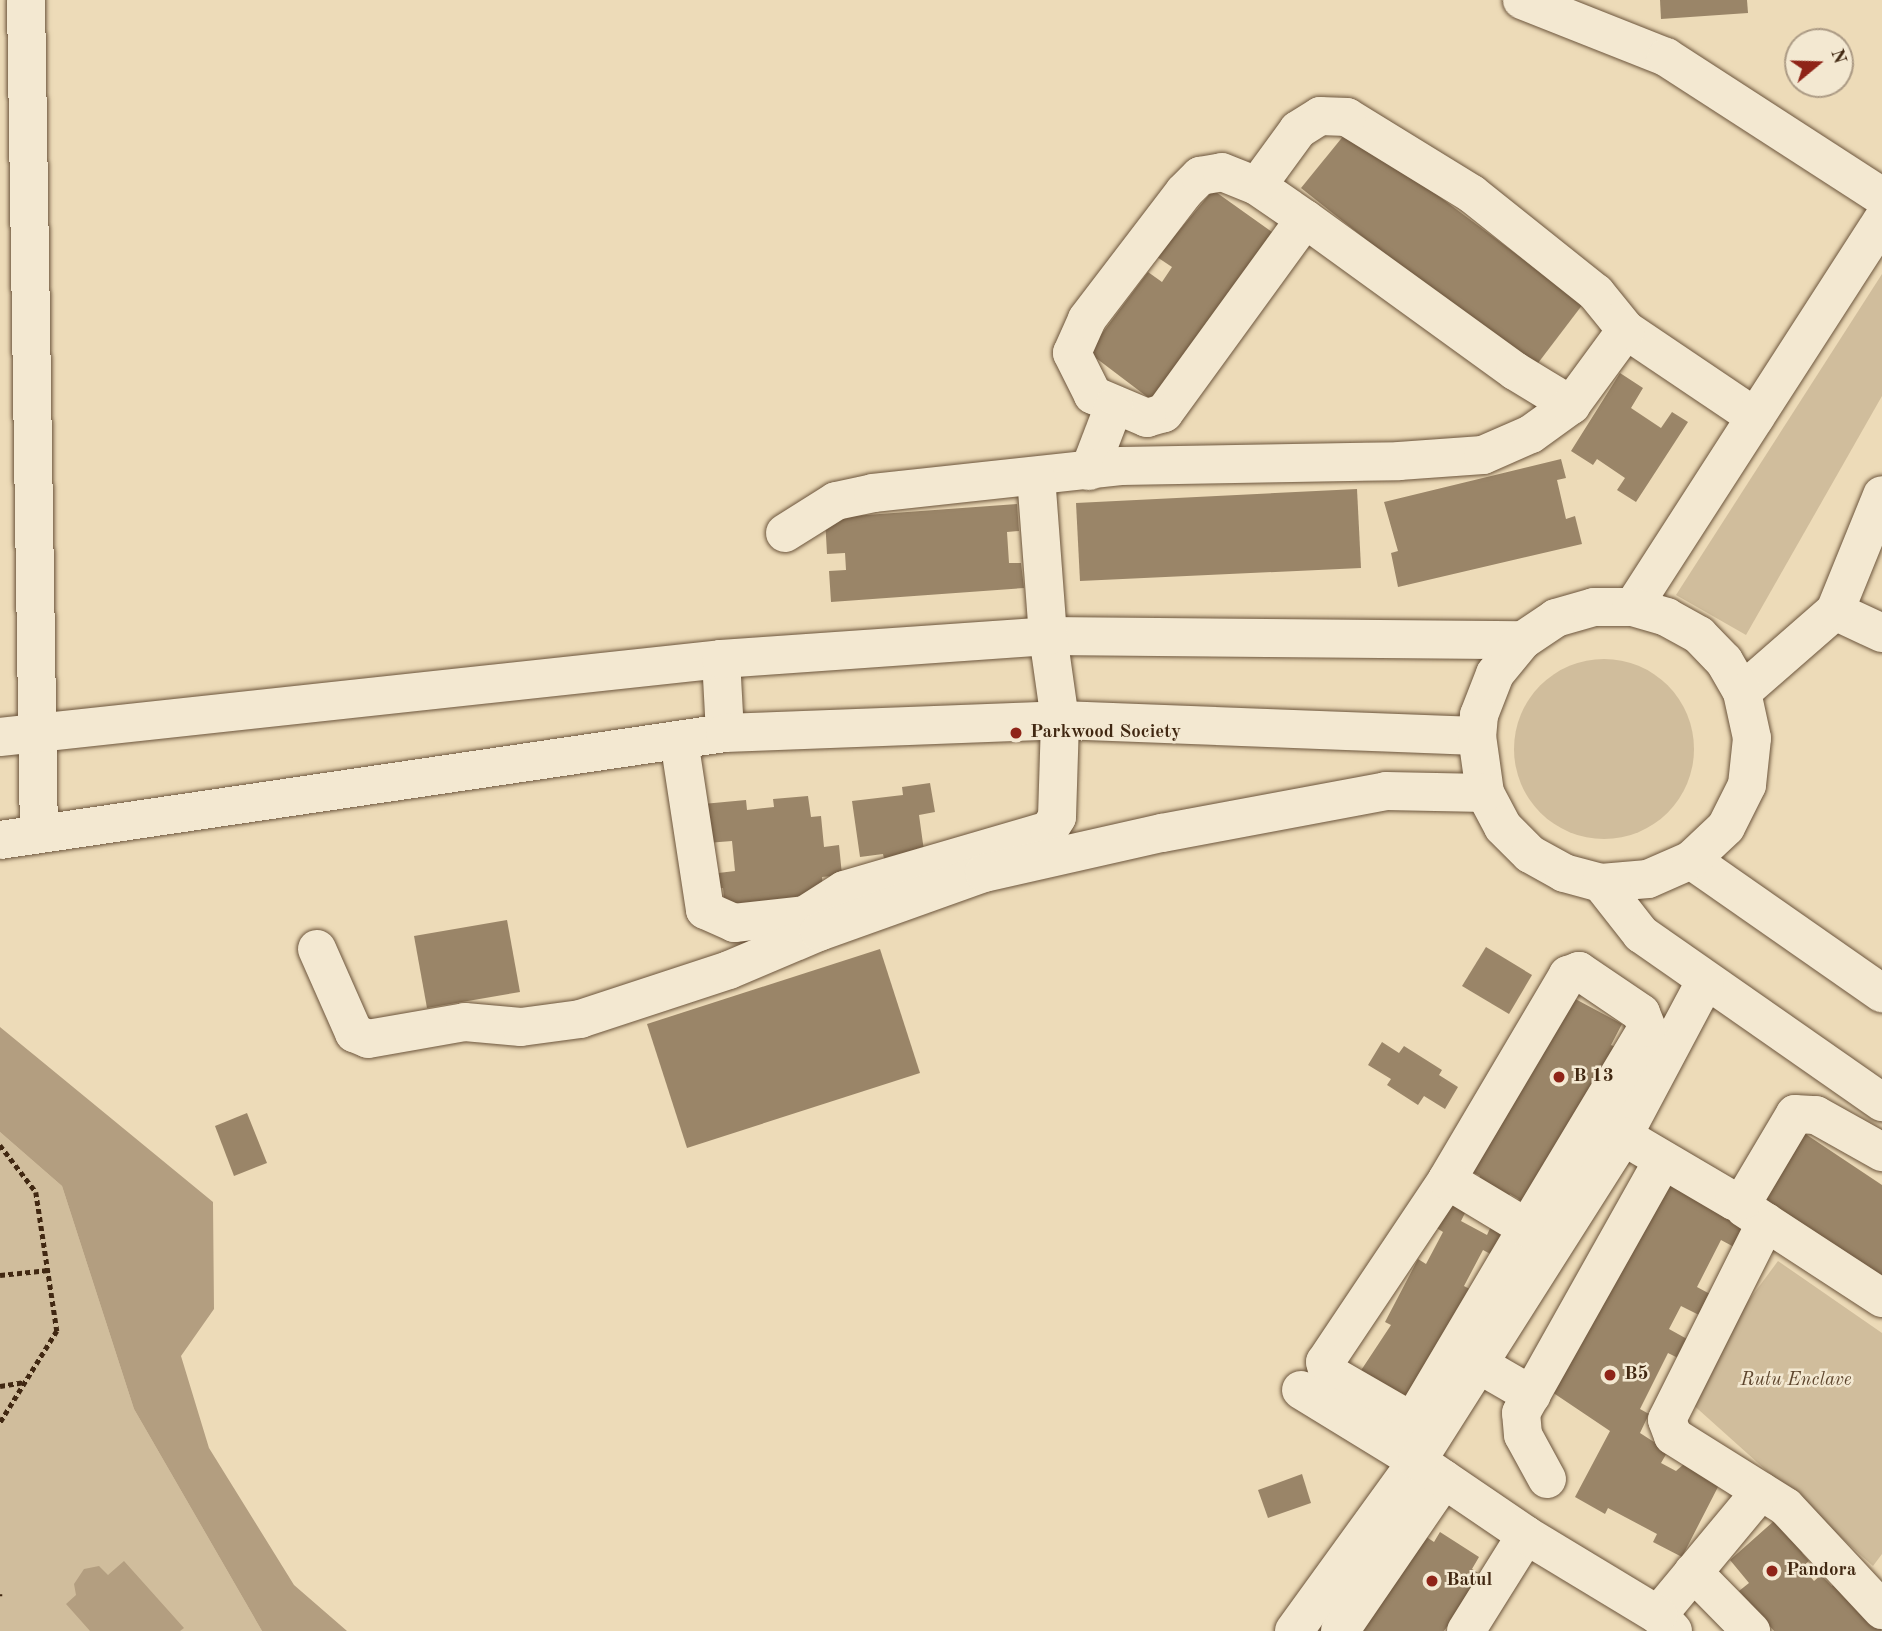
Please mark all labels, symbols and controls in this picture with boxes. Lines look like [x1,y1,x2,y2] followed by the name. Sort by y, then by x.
[1784,28,1854,98] north arrow
[1826,47,1849,67] text: N
[1030,722,1181,744] place label: Parkwood Society
[1008,725,1024,741] marker: Parkwood Society
[1573,1066,1614,1088] place label: B 13
[1551,1069,1567,1085] marker: B 13
[1624,1364,1649,1386] place label: B5
[1602,1367,1618,1383] marker: B5
[1740,1370,1852,1392] park label: Rutu Enclave
[1786,1560,1856,1582] place label: Pandora
[1764,1563,1780,1579] marker: Pandora
[1446,1570,1492,1592] place label: Batul
[1424,1573,1440,1589] marker: Batul

